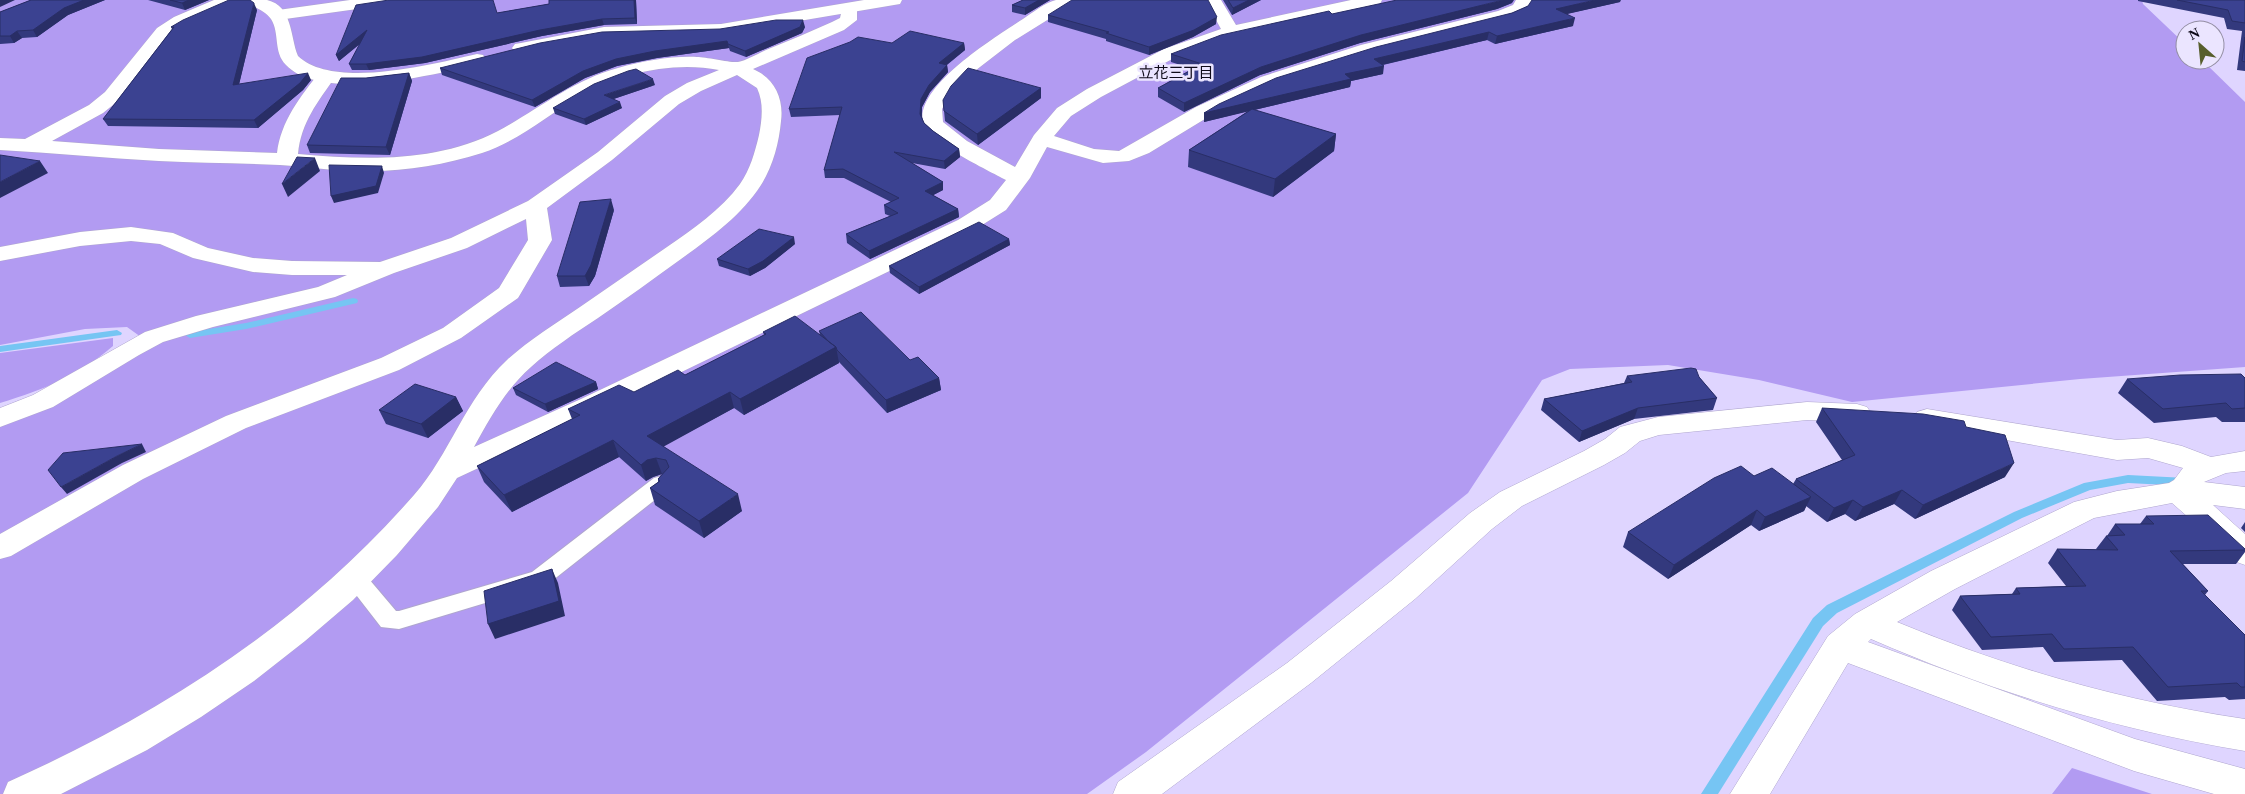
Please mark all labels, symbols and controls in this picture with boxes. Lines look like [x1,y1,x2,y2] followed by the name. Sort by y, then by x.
[2175,20,2225,70] north arrow
[2186,25,2202,43] text: N
[1138,65,1214,81] district label: 立花三丁目

